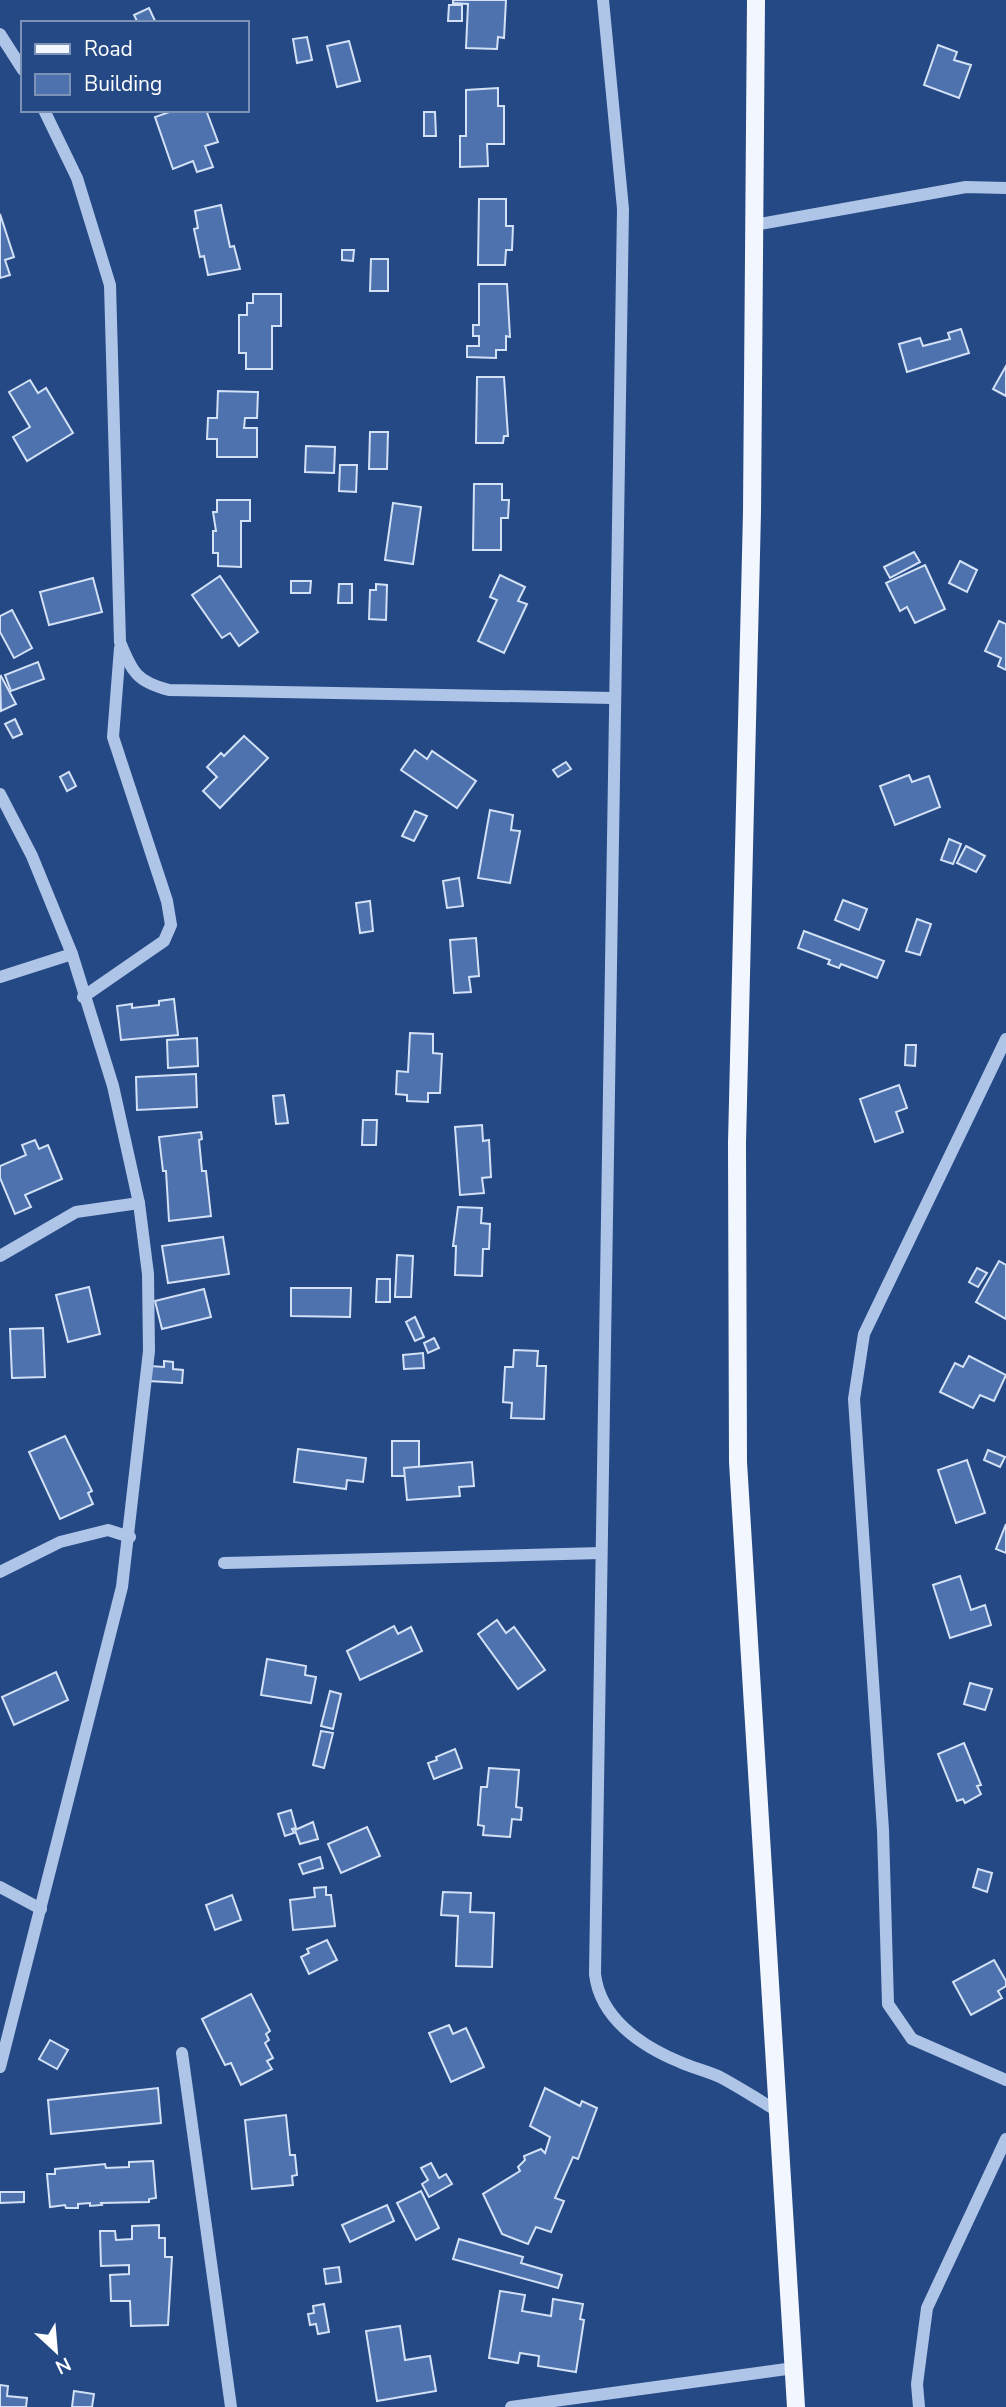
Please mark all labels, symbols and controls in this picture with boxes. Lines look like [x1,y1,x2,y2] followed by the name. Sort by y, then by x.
[21,21,248,112] legend
[84,35,133,63] text: Road
[84,70,162,98] text: Building
[21,2316,91,2386] north arrow
[51,2351,75,2380] text: N

